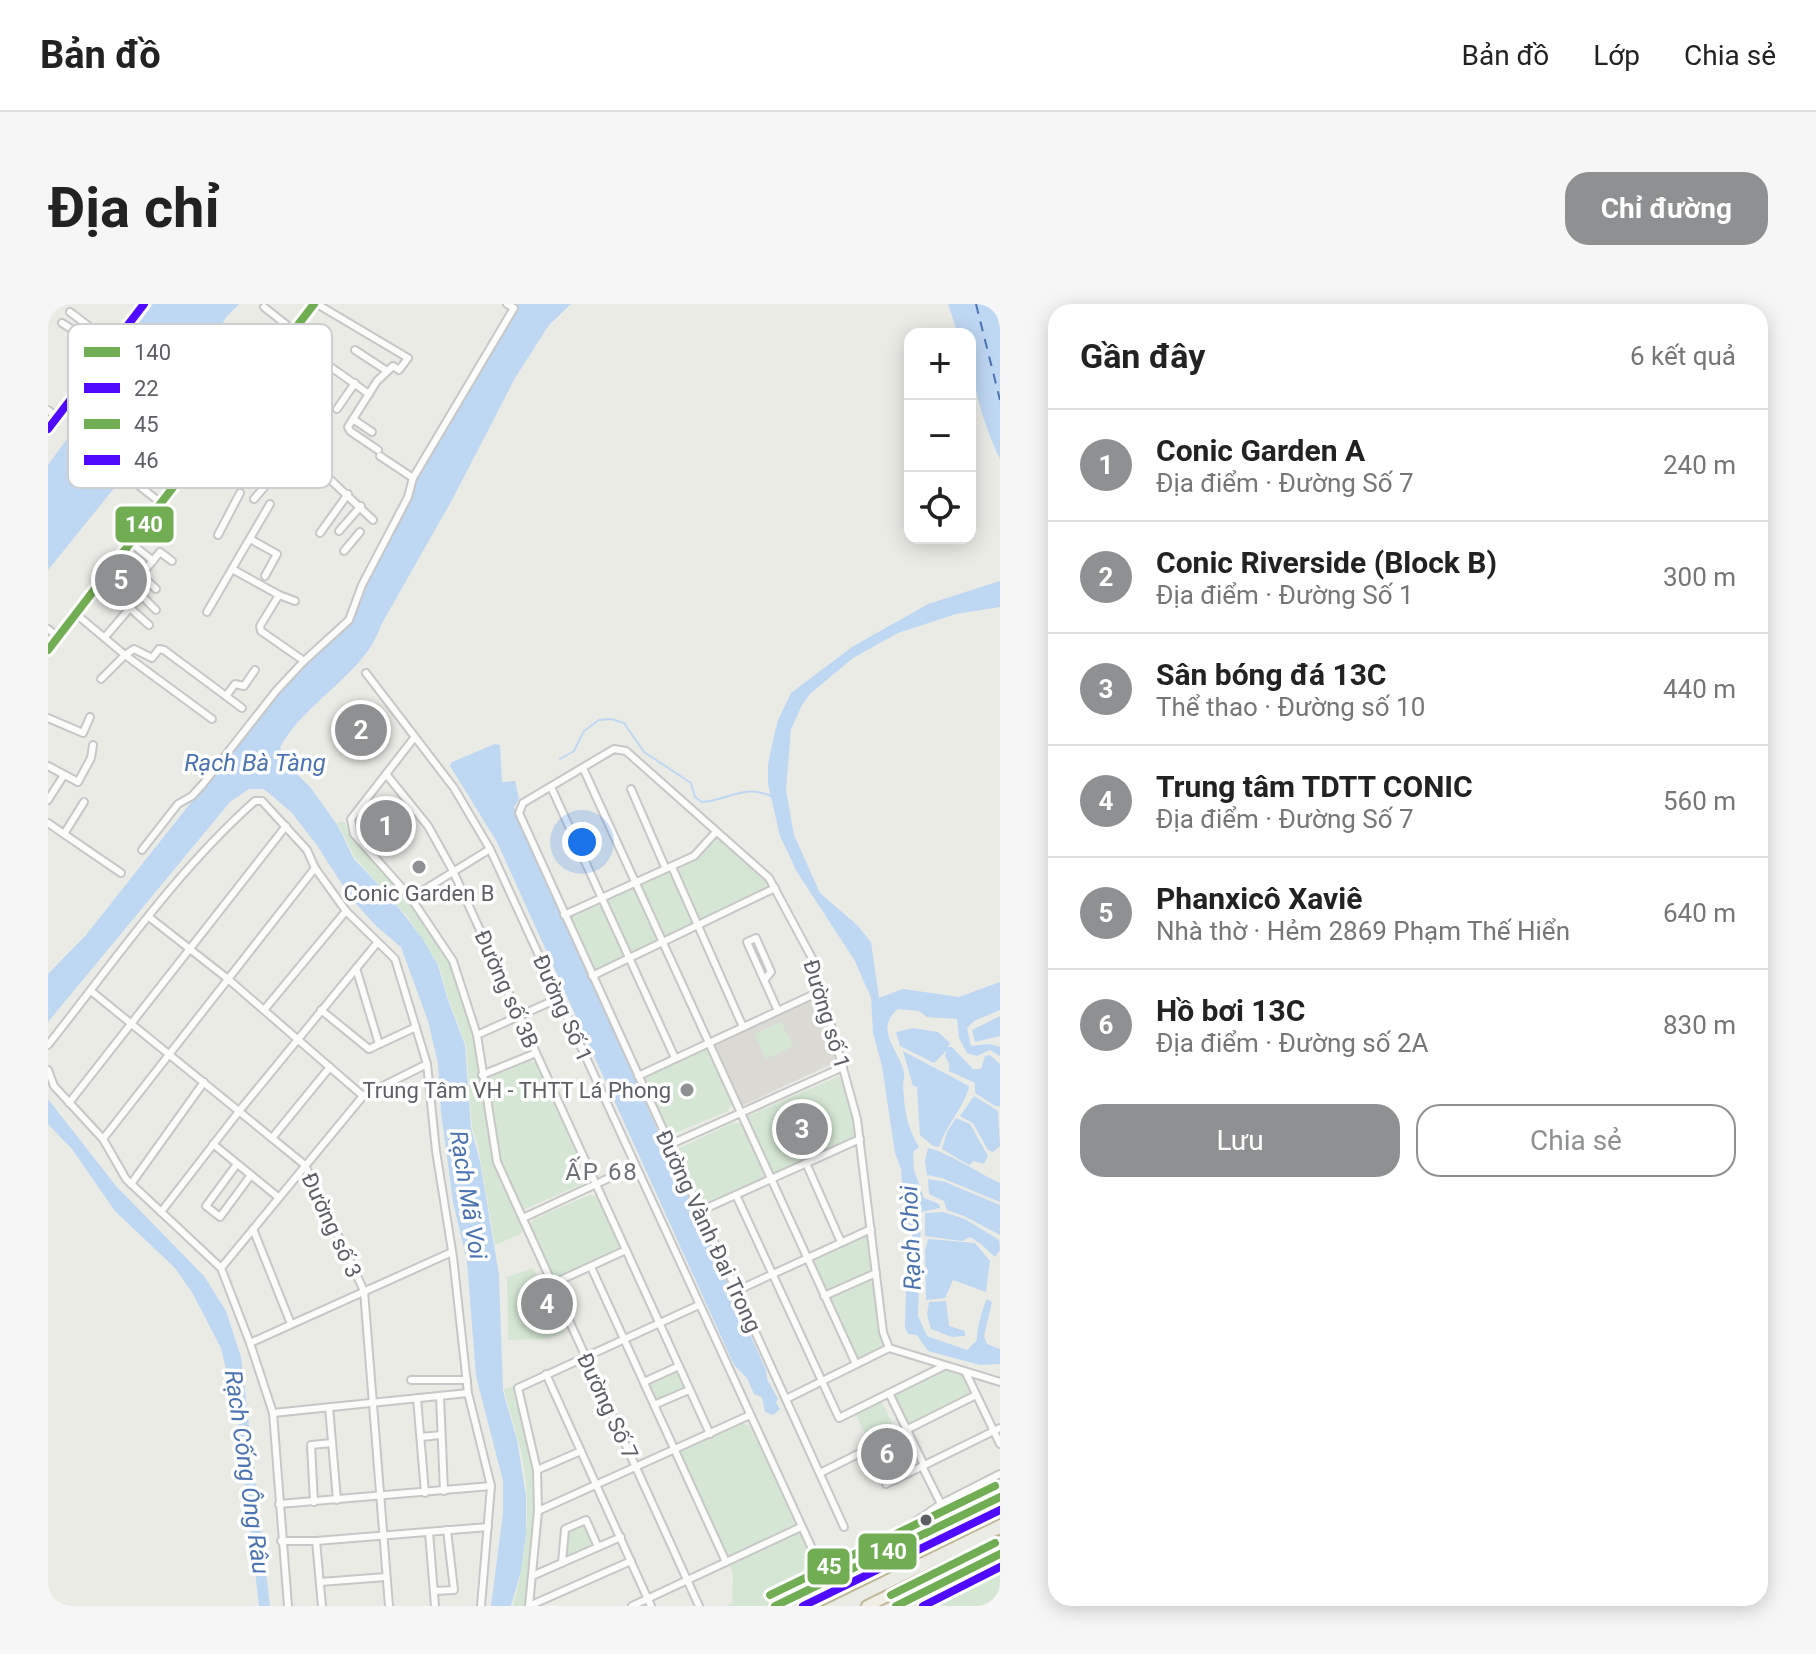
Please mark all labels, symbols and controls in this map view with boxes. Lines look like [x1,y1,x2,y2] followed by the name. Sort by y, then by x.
[40,33,161,77] text: Bản đồ
[1461,39,1549,72] text: Bản đồ
[1593,39,1640,72] text: Lớp
[1684,39,1776,72] text: Chia sẻ
[1565,172,1768,245] button: Chỉ đường
[48,175,220,241] text: Địa chỉ
[68,324,332,488] legend
[904,328,976,544] map controls
[904,328,976,400] button: +
[1080,336,1205,376] text: Gần đây
[134,340,171,365] text: 140
[1630,341,1736,371] text: 6 kết quả
[134,376,159,401] text: 22
[904,400,976,472] button: −
[134,412,159,437] text: 45
[1156,433,1365,468] text: Conic Garden A
[134,448,159,473] text: 46
[1099,450,1113,480] text: 1
[1663,450,1736,480] text: 240 m
[1156,468,1414,498] text: Địa điểm · Đường Số 7
[904,472,976,544] button: locate
[114,505,175,544] line badge: 140
[125,512,163,537] text: 140
[1156,545,1497,580] text: Conic Riverside (Block B)
[95,550,147,610] pin: 5
[1099,562,1113,592] text: 2
[1663,562,1736,592] text: 300 m
[1156,580,1414,610] text: Địa điểm · Đường Số 1
[1156,657,1386,692] text: Sân bóng đá 13C
[1099,674,1113,704] text: 3
[1663,674,1736,704] text: 440 m
[1156,692,1425,722] text: Thể thao · Đường số 10
[335,700,387,760] pin: 2
[184,749,326,777] water label: Rạch Bà Tàng
[1156,769,1473,804] text: Trung tâm TDTT CONIC
[1099,786,1113,816] text: 4
[1663,786,1736,816] text: 560 m
[360,796,412,856] pin: 1
[1156,804,1414,834] text: Địa điểm · Đường Số 7
[562,822,602,862] your location
[410,858,428,876] marker: Conic Garden B
[344,881,494,906] place label: Conic Garden B
[1156,881,1362,916] text: Phanxicô Xaviê
[1099,898,1113,928] text: 5
[1663,898,1736,928] text: 640 m
[1156,916,1570,946] text: Nhà thờ · Hẻm 2869 Phạm Thế Hiển
[469,926,544,1052] street label: Đường số 3B
[528,951,597,1066] street label: Đường Số 1
[798,957,855,1072] street label: Đường số 1
[1156,993,1305,1028] text: Hồ bơi 13C
[1099,1010,1113,1040] text: 6
[1663,1010,1736,1040] text: 830 m
[1156,1028,1429,1058] text: Địa điểm · Đường số 2A
[362,1078,671,1103] place label: Trung Tâm VH - THTT Lá Phong
[678,1081,696,1099] marker: Trung Tâm VH - THTT Lá Phong
[776,1099,828,1159] pin: 3
[1080,1104,1400,1177] button: Lưu
[1416,1104,1736,1177] button: Chia sẻ
[651,1126,766,1336] street label: Đường Vành Đai Trong
[444,1129,492,1262] water label: Rạch Mã Voi
[565,1156,639,1186] district label: ẤP 68
[296,1169,367,1282] street label: Đường số 3
[895,1185,927,1291] water label: Rạch Chòi
[521,1274,573,1334] pin: 4
[572,1349,643,1463] street label: Đường Số 7
[219,1368,275,1576] water label: Rạch Cống Ông Râu
[861,1424,913,1484] pin: 6
[918,1512,934,1528] unlabelled marker
[857,1532,918,1571] line badge: 140
[869,1539,907,1564] text: 140
[806,1547,851,1586] line badge: 45
[816,1554,842,1579] text: 45

